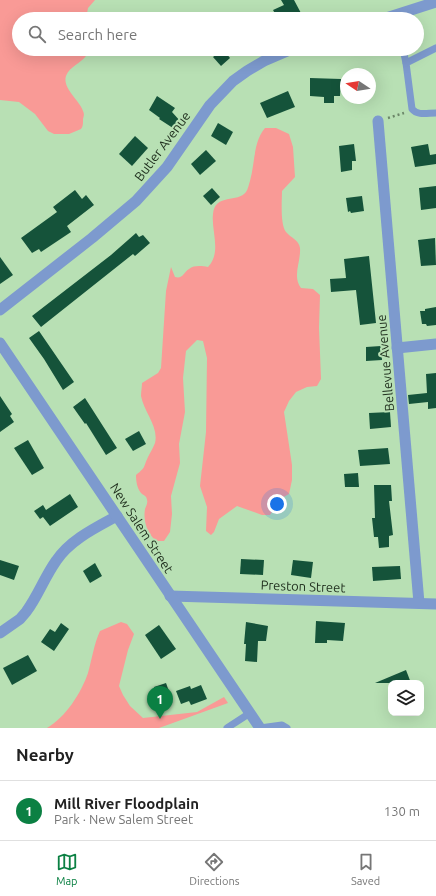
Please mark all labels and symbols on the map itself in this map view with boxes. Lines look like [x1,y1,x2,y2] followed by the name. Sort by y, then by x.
[340,68,376,104] north arrow
[131,109,193,183] street label: Butler Avenue
[374,314,396,412] street label: Bellevue Avenue
[108,481,176,575] street label: New Salem Street
[267,494,287,514] your location
[260,578,346,594] street label: Preston Street
[147,686,173,719] pin: 1

